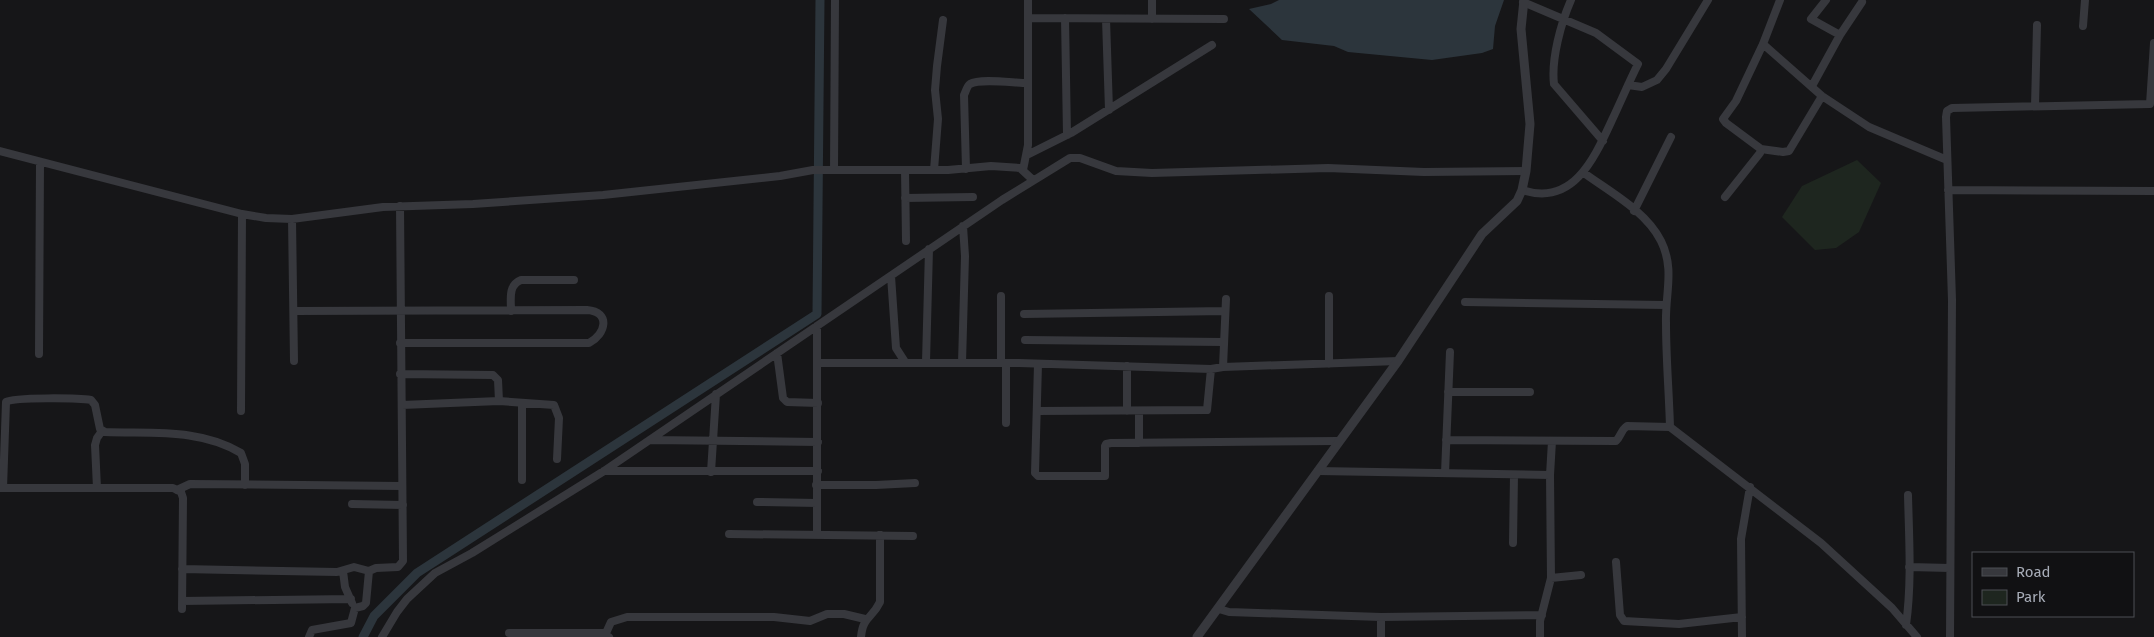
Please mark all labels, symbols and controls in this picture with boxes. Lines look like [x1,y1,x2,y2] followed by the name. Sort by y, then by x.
[1972,552,2134,617] legend
[2016,563,2051,581] text: Road
[2016,588,2046,606] text: Park

